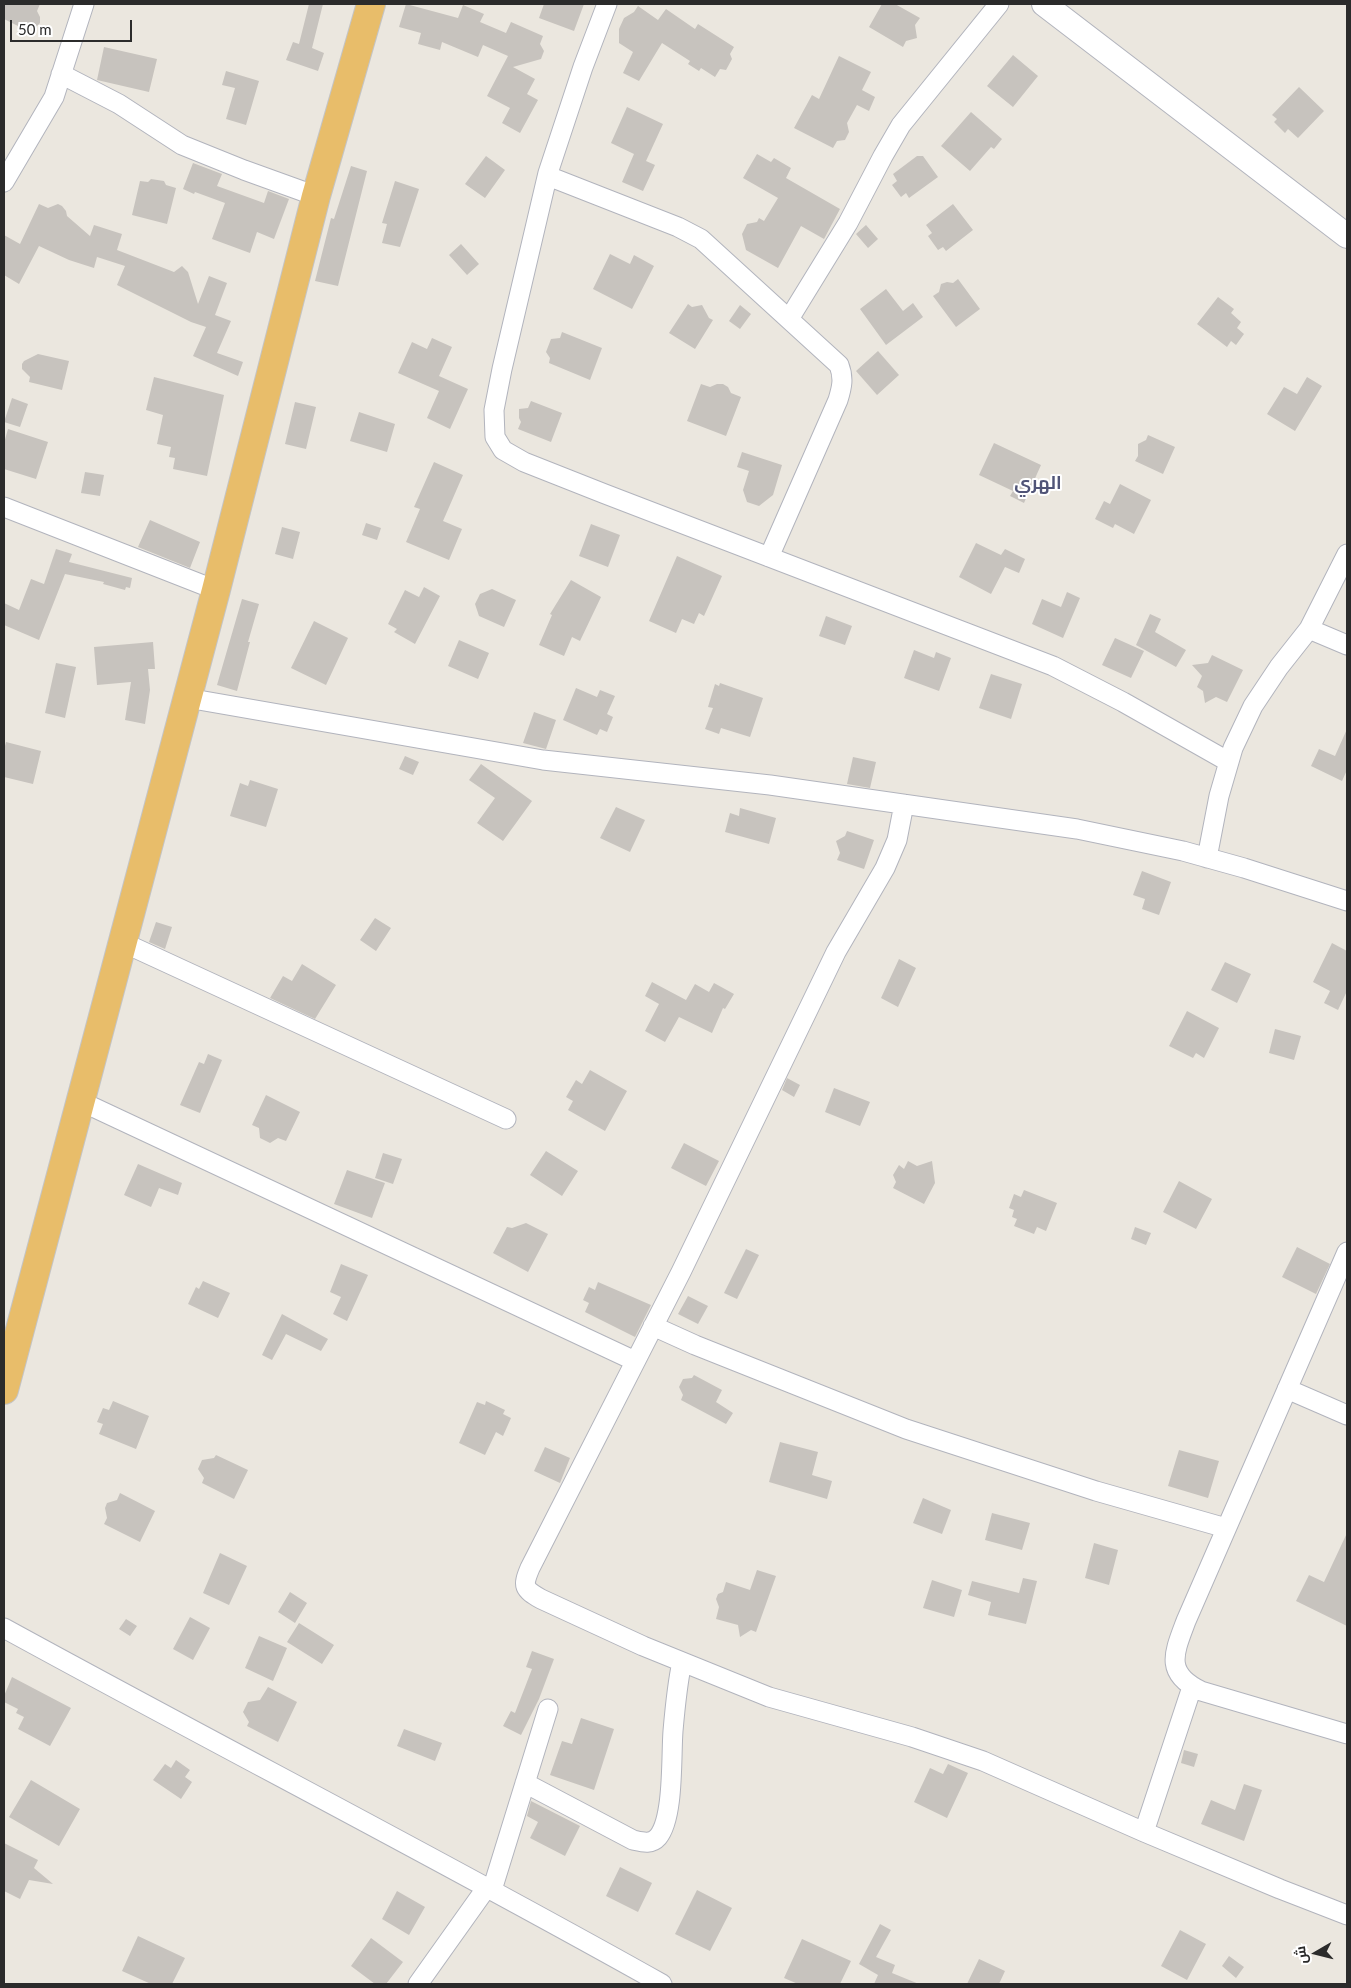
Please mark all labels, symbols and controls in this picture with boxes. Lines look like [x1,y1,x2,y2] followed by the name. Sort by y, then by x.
[12,10,135,42] scale bar
[18,20,52,38] text: 50 m
[1014,472,1062,494] district label: الهري
[1291,1928,1341,1978] north arrow
[1291,1945,1310,1965] text: ش

